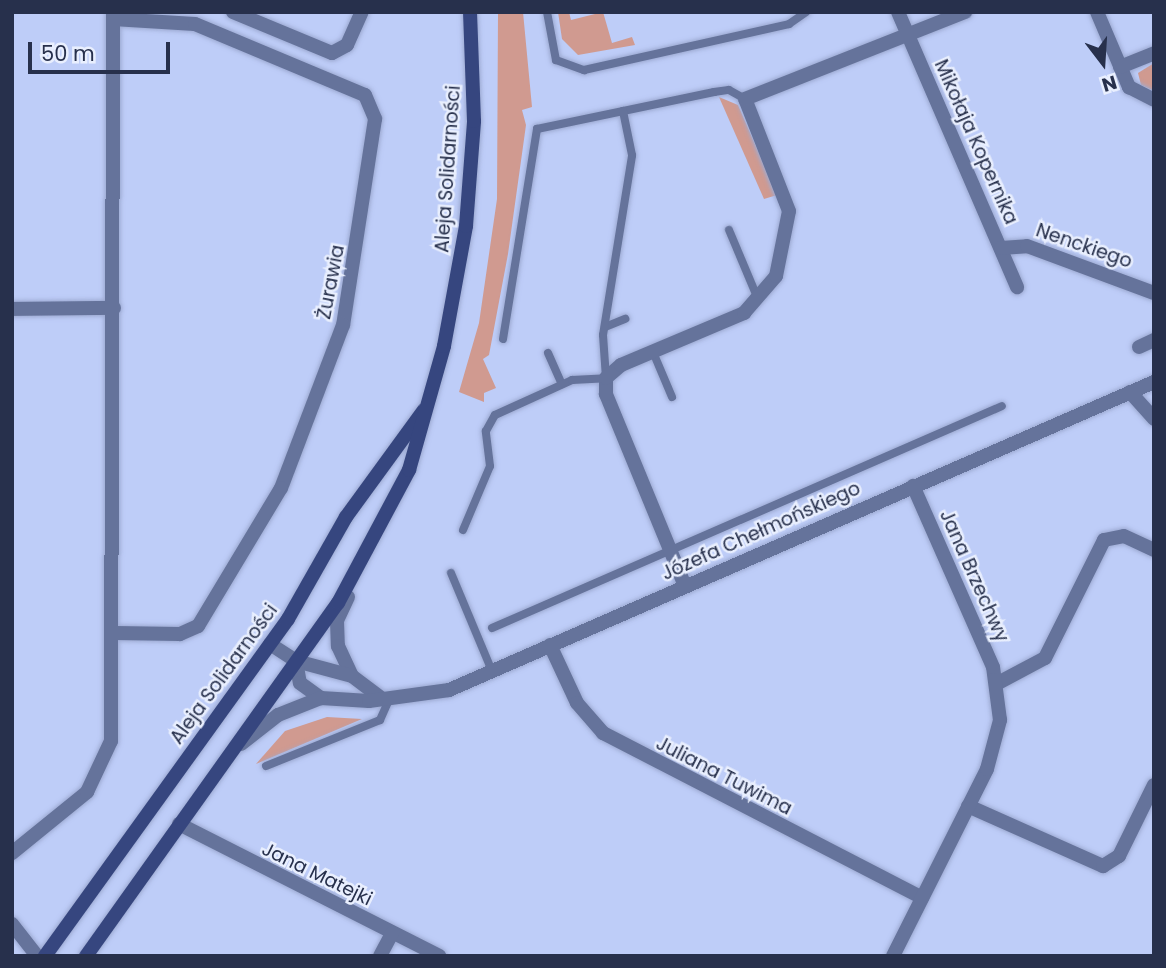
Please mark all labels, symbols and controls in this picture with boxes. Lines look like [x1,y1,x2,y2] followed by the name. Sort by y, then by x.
[32,28,173,72] scale bar
[1068,28,1138,98] north arrow
[41,39,95,68] text: 50 m
[929,56,1023,228] street label: Mikołaja Kopernika
[1099,69,1120,99] text: N
[431,85,465,253] street label: Aleja Solidarności
[1033,219,1135,273] street label: Nenckiego
[313,243,349,321] street label: Żurawia
[658,477,864,585] street label: Józefa Chełmońskiego
[935,506,1013,646] street label: Jana Brzechwy
[165,599,283,749] street label: Aleja Solidarności
[652,732,796,820] street label: Juliana Tuwima
[258,837,376,911] street label: Jana Matejki

